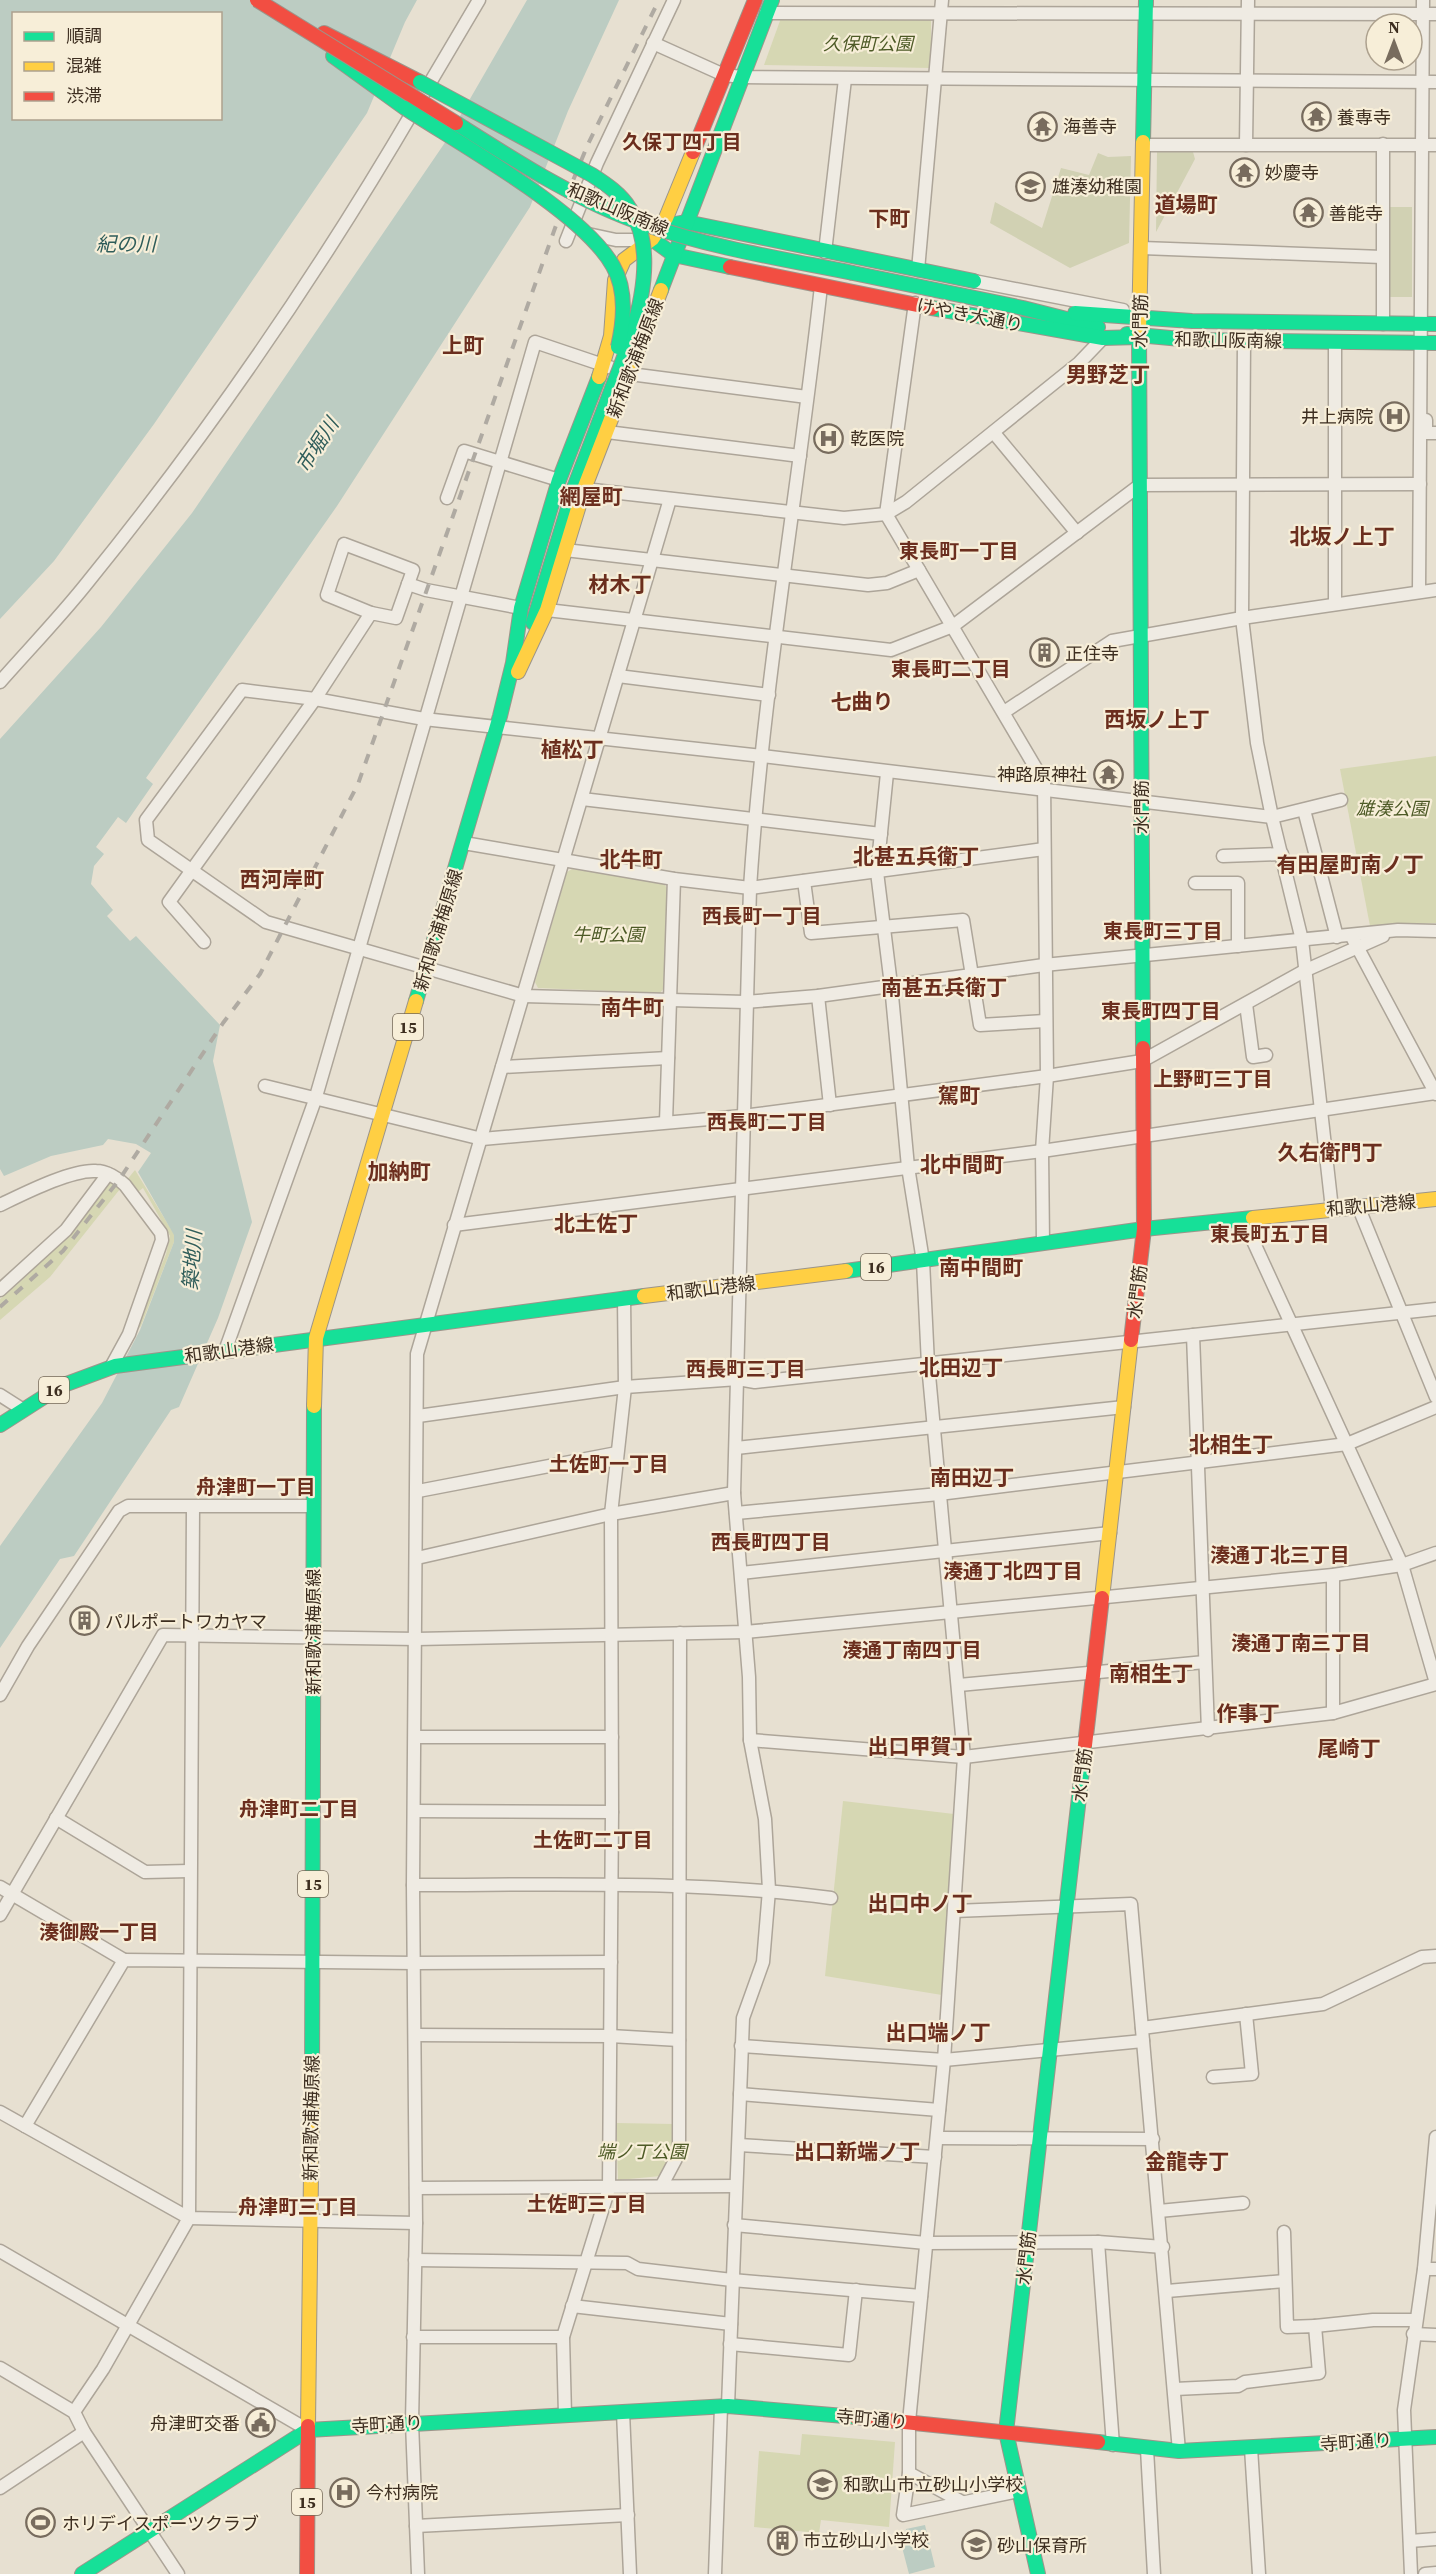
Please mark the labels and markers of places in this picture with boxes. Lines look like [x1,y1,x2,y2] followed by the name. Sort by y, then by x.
[1300,101,1332,133] temple icon: 養専寺
[1337,105,1391,130] place label: 養専寺
[1026,110,1058,142] temple icon: 海善寺
[1063,114,1117,139] place label: 海善寺
[1228,156,1260,188] temple icon: 妙慶寺
[1265,160,1319,185] place label: 妙慶寺
[1015,170,1047,202] school or university icon: 雄湊幼稚園
[1052,174,1142,199] place label: 雄湊幼稚園
[1292,197,1324,229] temple icon: 善能寺
[1329,201,1383,226] place label: 善能寺
[1378,400,1410,432] hospital icon: 井上病院
[1301,404,1373,429] place label: 井上病院
[813,422,845,454] hospital icon: 乾医院
[850,426,904,451] place label: 乾医院
[1028,637,1060,669] building icon: 正住寺
[1065,641,1119,666] place label: 正住寺
[1092,758,1124,790] temple icon: 神路原神社
[997,762,1087,787] place label: 神路原神社
[68,1605,100,1637] building icon: パルポートワカヤマ
[105,1609,267,1634] place label: パルポートワカヤマ
[245,2407,277,2439] public building icon: 舟津町交番
[150,2411,240,2436] place label: 舟津町交番
[806,2468,838,2500] school or university icon: 和歌山市立砂山小学校
[843,2472,1023,2497] place label: 和歌山市立砂山小学校
[329,2476,361,2508] hospital icon: 今村病院
[366,2480,438,2505] place label: 今村病院
[25,2507,57,2539] sports icon: ホリデイスポーツクラブ
[62,2511,259,2536] place label: ホリデイスポーツクラブ
[766,2524,798,2556] building icon: 市立砂山小学校
[803,2528,929,2553] place label: 市立砂山小学校
[960,2529,992,2561] school or university icon: 砂山保育所
[997,2533,1087,2558] place label: 砂山保育所

